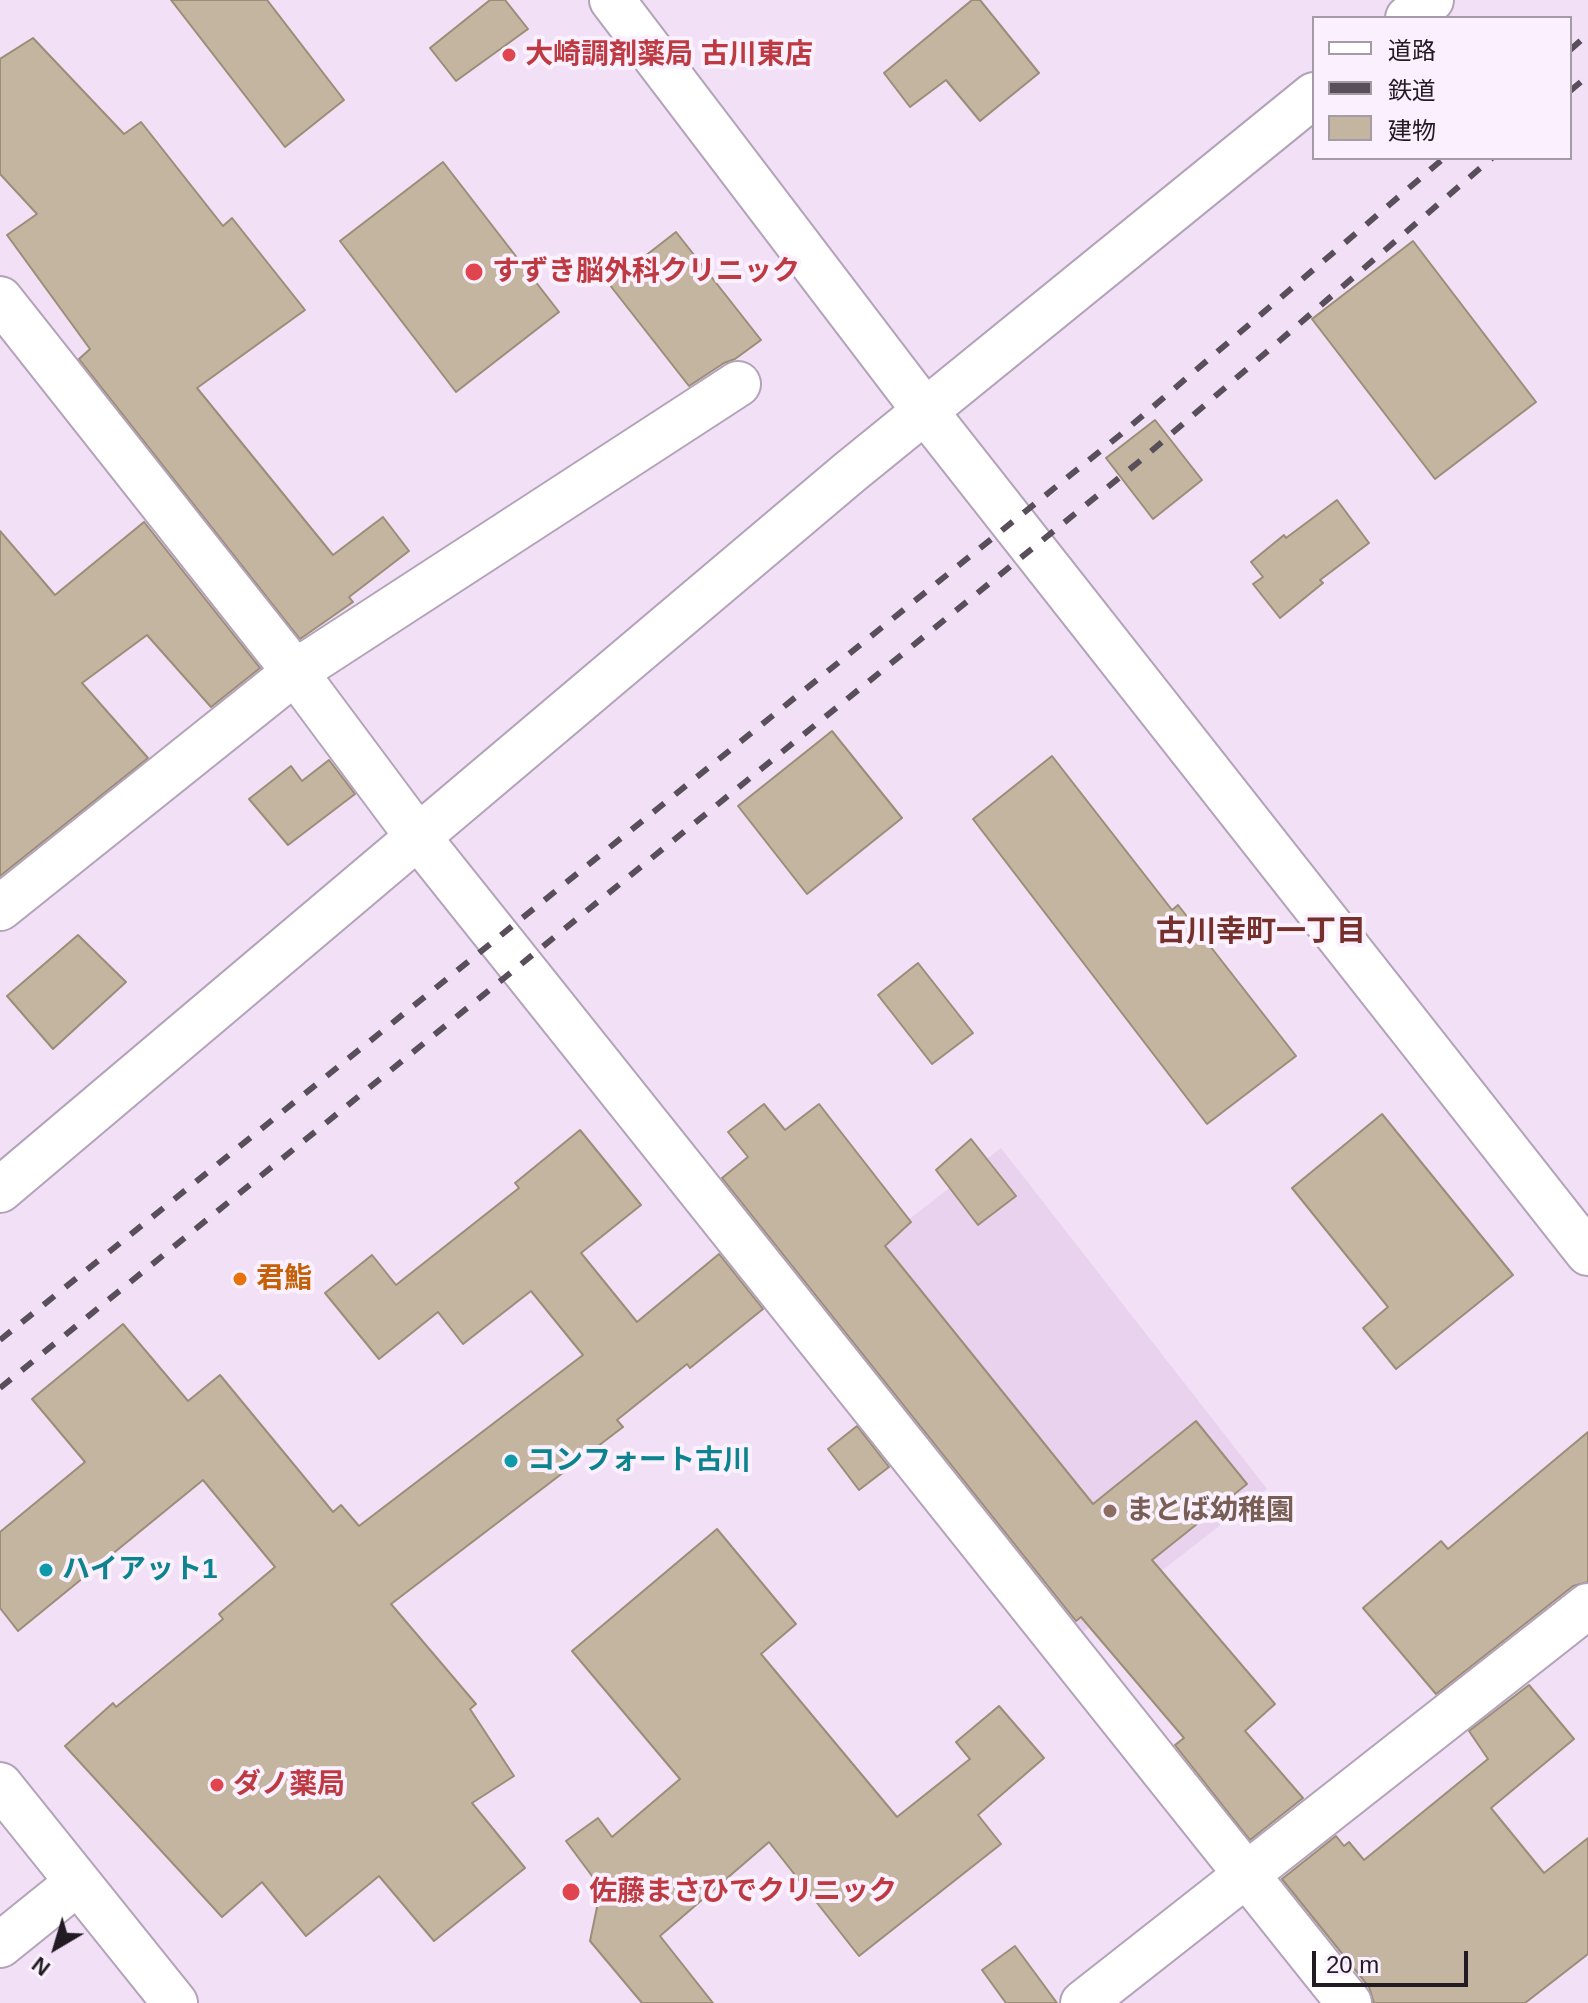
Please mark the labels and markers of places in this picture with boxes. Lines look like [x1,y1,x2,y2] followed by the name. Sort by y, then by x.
[525,38,813,72] place label: 大崎調剤薬局 古川東店
[500,46,518,64] marker: 大崎調剤薬局 古川東店
[492,255,800,289] place label: すずき脳外科クリニック
[463,261,485,283] marker: すずき脳外科クリニック
[256,1262,312,1296] place label: 君鮨
[231,1270,249,1288] marker: 君鮨
[527,1444,751,1478] place label: コンフォート古川
[502,1452,520,1470] marker: コンフォート古川
[1126,1494,1294,1528] place label: まとば幼稚園
[1101,1502,1119,1520] marker: まとば幼稚園
[62,1553,218,1587] place label: ハイアット1
[37,1561,55,1579] marker: ハイアット1
[233,1768,345,1802] place label: ダノ薬局
[208,1776,226,1794] marker: ダノ薬局
[589,1875,897,1909] place label: 佐藤まさひでクリニック
[560,1881,582,1903] marker: 佐藤まさひでクリニック

